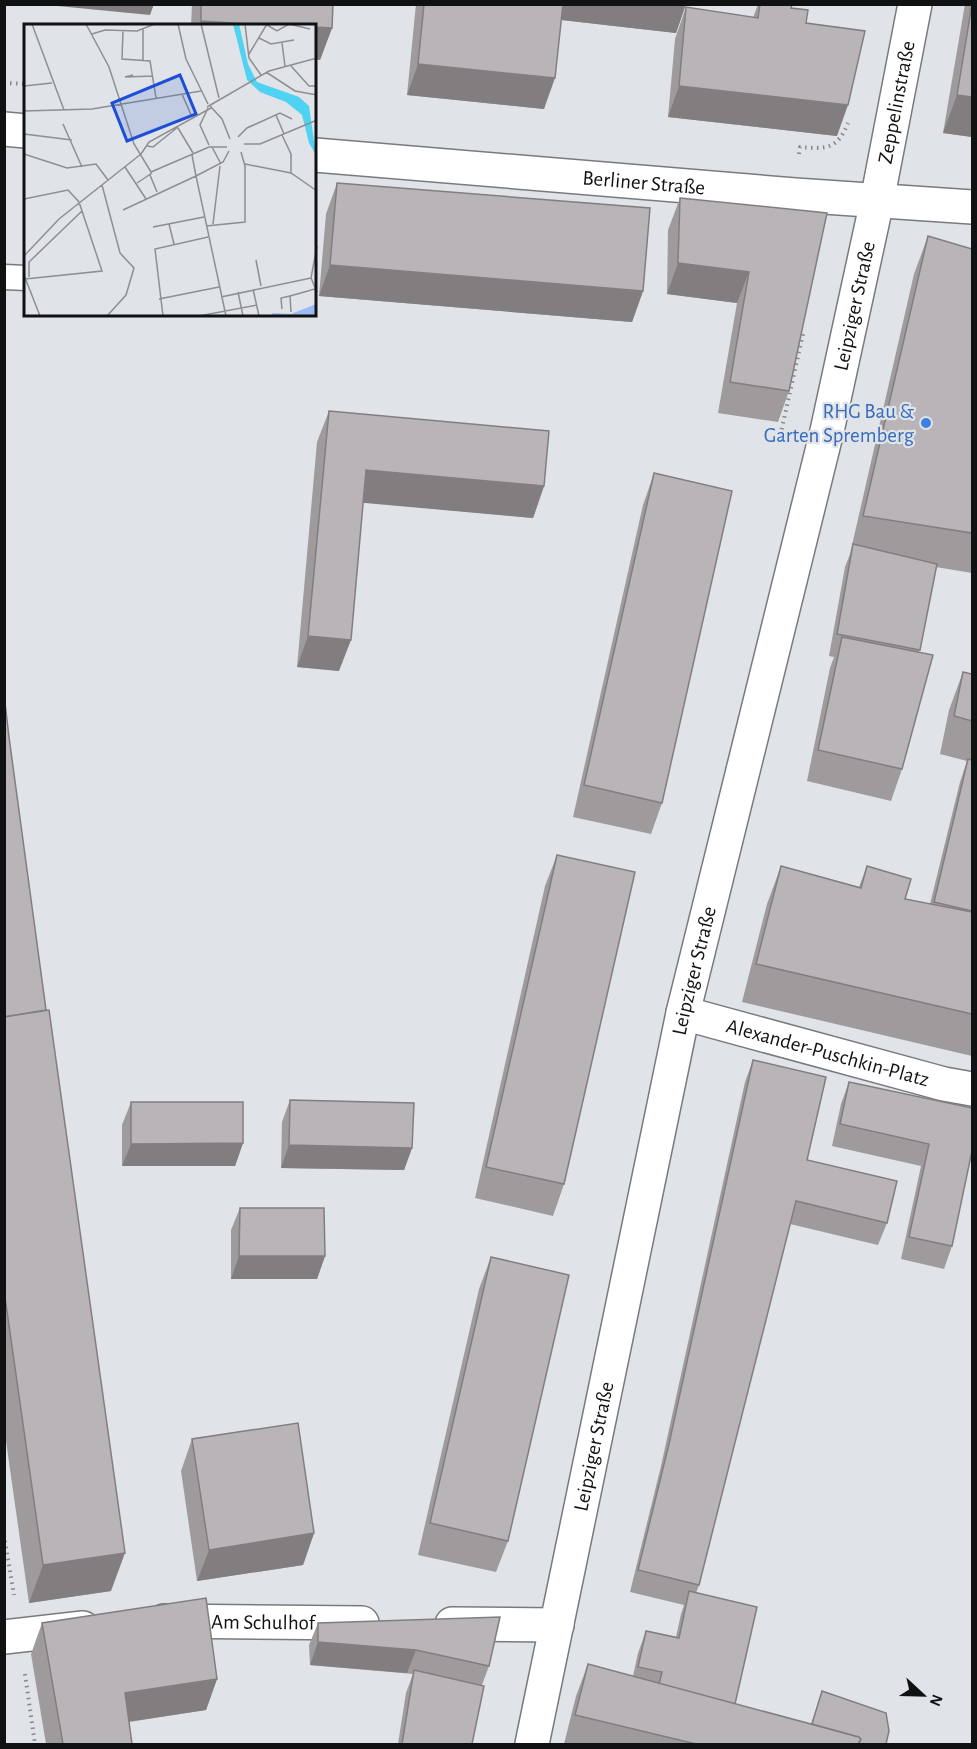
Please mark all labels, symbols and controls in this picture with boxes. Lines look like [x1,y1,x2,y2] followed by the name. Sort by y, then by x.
[24,24,316,316] inset map
[874,39,919,165] street label: Zeppelinstraße
[582,167,706,198] street label: Berliner Straße
[830,239,879,373] street label: Leipziger Straße
[764,401,915,446] place label: RHG Bau & Garten Spremberg
[919,416,933,430] marker: RHG Bau & Garten Spremberg
[669,904,720,1037] street label: Leipziger Straße
[724,1015,931,1090] street label: Alexander-Puschkin-Platz
[570,1380,618,1513] street label: Leipziger Straße
[211,1611,317,1634] street label: Am Schulhof
[893,1665,953,1725] north arrow
[926,1692,945,1708] text: N

